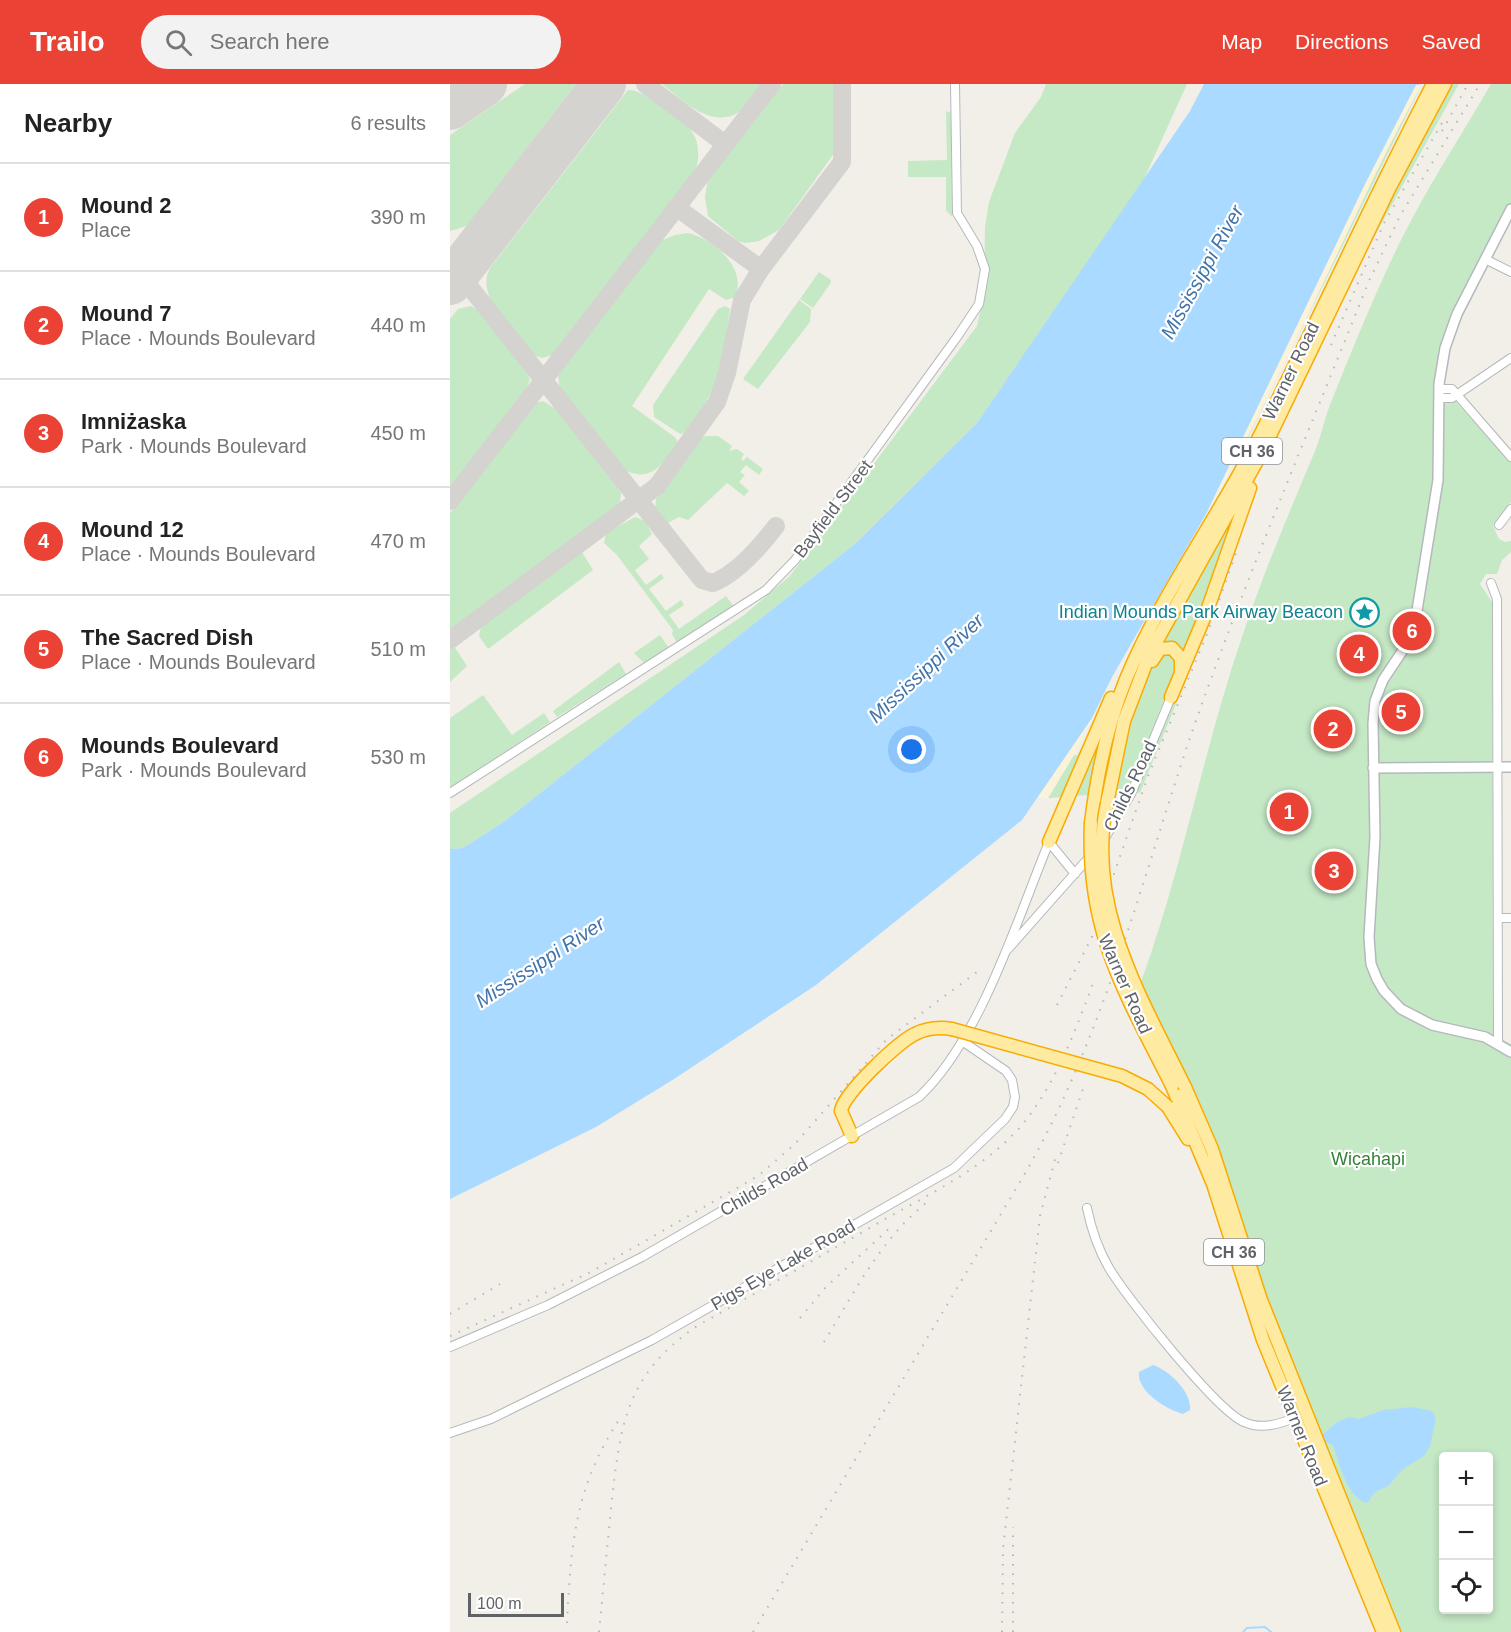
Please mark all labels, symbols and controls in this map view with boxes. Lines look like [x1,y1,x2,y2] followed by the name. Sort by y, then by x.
[141,15,561,69] search box
[30,26,105,57] text: Trailo
[162,26,195,59] icon: search
[210,29,330,54] text: Search here
[1221,30,1262,53] text: Map
[1295,30,1388,53] text: Directions
[1421,30,1481,53] text: Saved
[24,108,112,138] text: Nearby
[350,112,426,134] text: 6 results
[81,193,171,218] text: Mound 2
[1156,200,1248,342] water label: Mississippi River
[38,206,49,228] text: 1
[370,206,426,228] text: 390 m
[81,219,131,241] text: Place
[81,301,171,326] text: Mound 7
[38,314,49,336] text: 2
[370,314,426,336] text: 440 m
[1259,319,1323,423] street label: Warner Road
[81,327,316,349] text: Place · Mounds Boulevard
[81,409,186,434] text: Imniżaska
[38,422,49,444] text: 3
[370,422,426,444] text: 450 m
[81,435,307,457] text: Park · Mounds Boulevard
[1222,438,1282,464] road number: CH 36
[790,456,876,562] street label: Bayfield Street
[81,517,184,542] text: Mound 12
[38,530,49,552] text: 4
[370,530,426,552] text: 470 m
[81,543,316,565] text: Place · Mounds Boulevard
[1348,596,1380,628] place icon: Indian Mounds Park Airway Beacon
[1059,602,1343,622] place label: Indian Mounds Park Airway Beacon
[864,608,989,727] water label: Mississippi River
[1392,608,1432,654] pin: 6
[81,625,253,650] text: The Sacred Dish
[1340,632,1378,676] pin: 4
[38,638,49,660] text: 5
[370,638,426,660] text: 510 m
[81,651,316,673] text: Place · Mounds Boulevard
[1382,690,1420,734] pin: 5
[1314,706,1352,752] pin: 2
[81,733,279,758] text: Mounds Boulevard
[897,735,926,764] your location
[1100,738,1160,834] street label: Childs Road
[38,746,49,768] text: 6
[370,746,426,768] text: 530 m
[81,759,307,781] text: Park · Mounds Boulevard
[1270,790,1308,834] pin: 1
[1314,848,1354,894] pin: 3
[472,911,610,1012] water label: Mississippi River
[1094,931,1156,1037] street label: Warner Road
[1331,1149,1405,1169] park label: Wic̣aḣapi
[717,1154,811,1220] street label: Childs Road
[707,1216,859,1314] street label: Pigs Eye Lake Road
[1204,1239,1264,1265] road number: CH 36
[1273,1383,1331,1489] street label: Warner Road
[1439,1452,1493,1614] map controls
[1439,1452,1493,1506] button: +
[1439,1506,1493,1560] button: −
[1439,1560,1493,1614] button: locate
[468,1590,564,1618] scale bar
[477,1595,521,1612] text: 100 m

